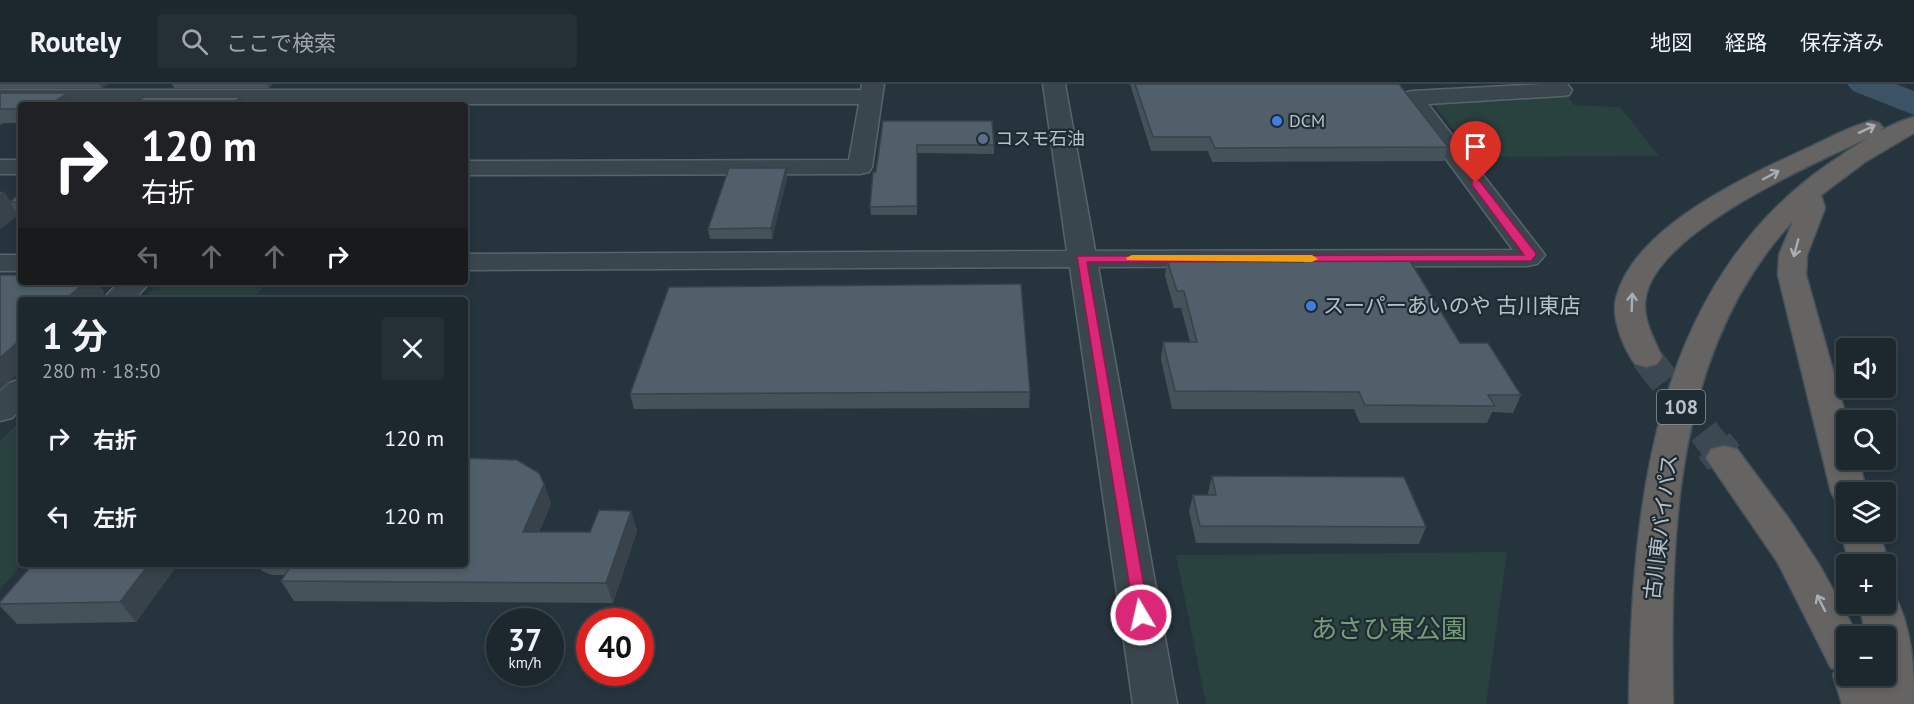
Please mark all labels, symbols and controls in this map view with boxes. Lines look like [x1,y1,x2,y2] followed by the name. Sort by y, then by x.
[157,14,577,68] search box
[30,23,121,60] text: Routely
[178,25,211,58] icon: search
[226,29,336,57] text: ここで検索
[1650,29,1692,56] text: 地図
[1725,29,1767,56] text: 経路
[1800,29,1884,56] text: 保存済み
[1289,109,1325,132] place label: DCM
[1270,114,1284,128] marker: DCM
[141,118,257,173] text: 120 m
[1450,121,1501,183] pin
[1857,123,1875,135] one-way arrow
[42,126,120,204] icon: right
[995,127,1085,150] place label: コスモ石油
[1459,130,1492,163] icon: arrive
[976,132,990,146] marker: コスモ石油
[1761,169,1779,180] one-way arrow
[141,175,195,209] text: 右折
[1790,238,1801,257] one-way arrow
[132,240,165,273] icon: left
[195,240,228,273] icon: ahead
[258,240,291,273] icon: ahead
[321,240,354,273] icon: right
[1323,292,1580,319] place label: スーパーあいのや 古川東店
[1626,292,1637,312] one-way arrow
[1304,299,1318,313] marker: スーパーあいのや 古川東店
[42,312,108,359] text: 1 分
[381,317,444,380] button: close
[1836,338,1896,686] map controls
[1836,338,1896,398] button: sound
[42,358,160,384] text: 280 m · 18:50
[1657,390,1705,424] road number: 108
[1836,410,1896,470] button: search
[42,422,75,455] icon: right
[384,424,444,452] text: 120 m
[93,426,137,454] text: 右折
[1638,453,1683,601] street label: 古川東バイパス
[1836,482,1896,542] button: layers
[42,500,75,533] icon: left
[384,502,444,530] text: 120 m
[93,504,137,532] text: 左折
[1836,554,1896,614] button: +
[1109,583,1173,647] position arrow
[1815,595,1827,612] one-way arrow
[576,608,654,686] speed limit sign: 40
[1311,612,1467,645] park label: あさひ東公園
[508,620,542,659] text: 37
[1836,626,1896,686] button: −
[509,653,541,672] text: km/h

